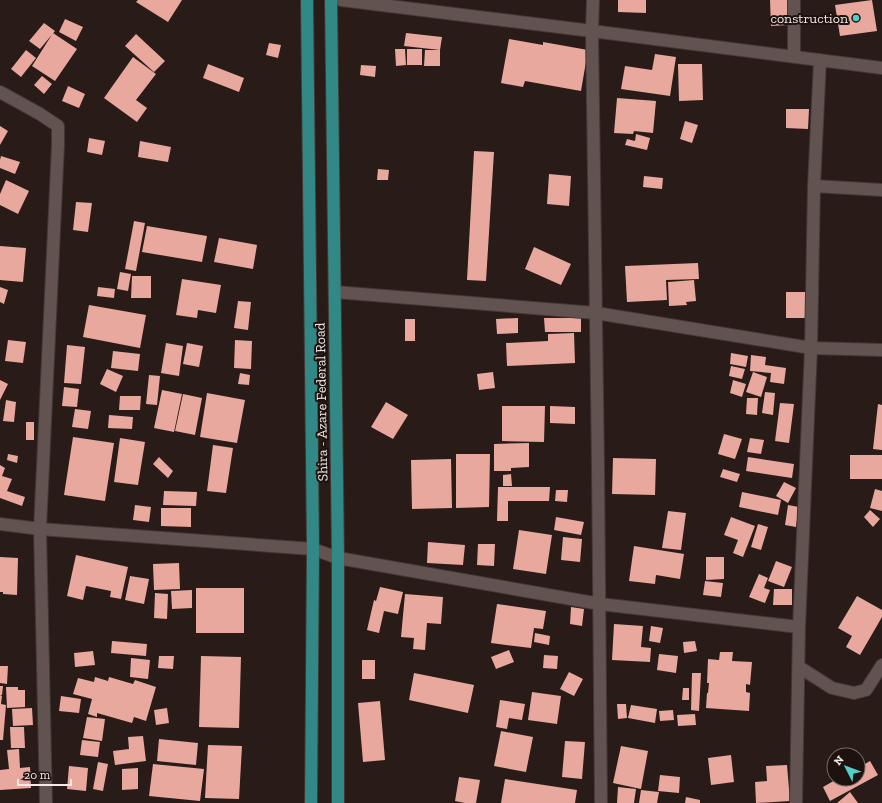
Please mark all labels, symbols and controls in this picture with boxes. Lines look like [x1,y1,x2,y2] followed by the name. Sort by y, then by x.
[770,10,848,27] place label: construction
[851,13,861,23] marker: construction
[312,322,331,481] street label: Shira - Azare Federal Road
[826,747,866,787] north arrow
[831,753,847,768] text: N
[18,761,71,787] scale bar
[24,768,51,782] text: 20 m

